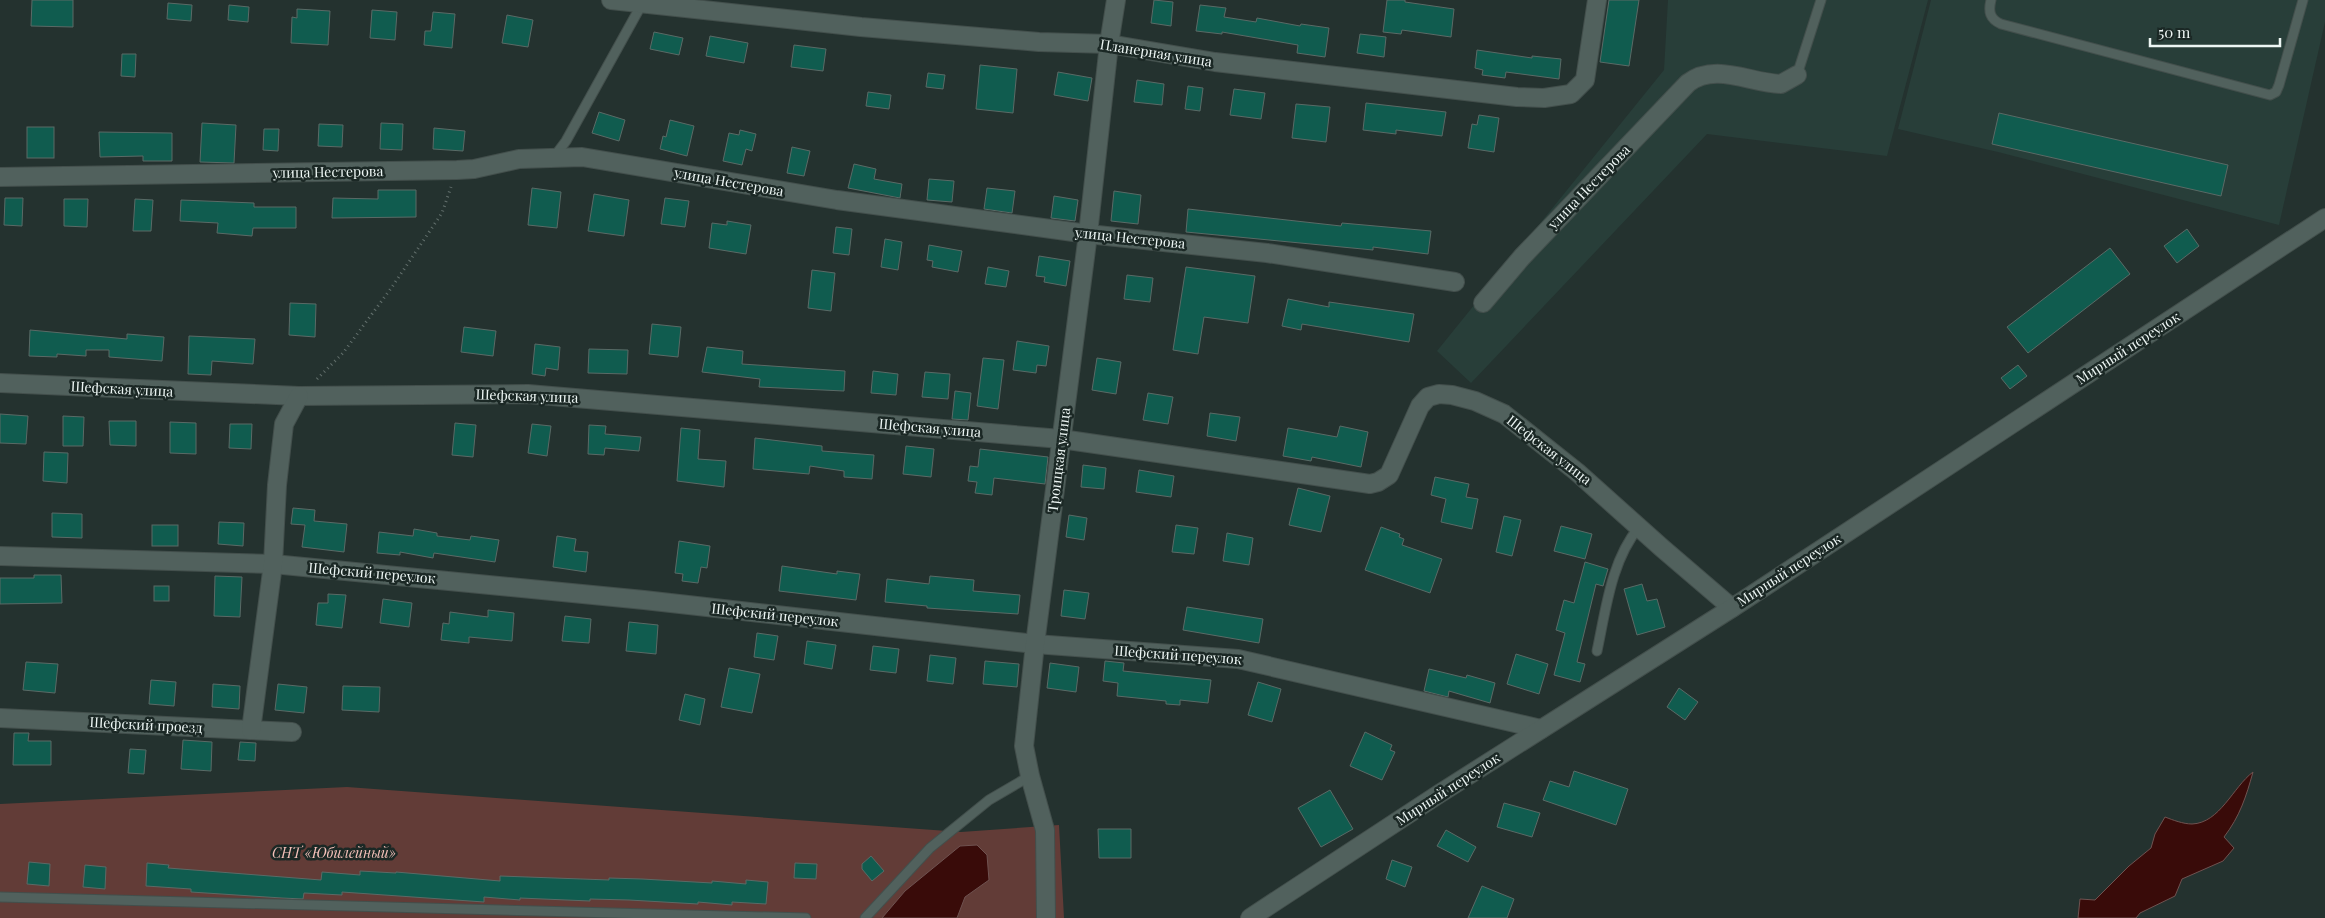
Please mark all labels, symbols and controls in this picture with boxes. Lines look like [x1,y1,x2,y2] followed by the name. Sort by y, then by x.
[2150,15,2280,47] scale bar
[2158,22,2191,42] text: 50 m
[1099,34,1214,71] street label: Планерная улица
[1543,140,1634,234] street label: улица Нестерова
[271,161,384,182] street label: улица Нестерова
[672,162,785,200] street label: улица Нестерова
[1073,222,1186,253] street label: улица Нестерова
[2072,307,2183,388] street label: Мирный переулок
[70,376,174,401] street label: Шефская улица
[475,384,579,407] street label: Шефская улица
[1043,406,1074,514] street label: Троицкая улица
[1503,411,1596,489] street label: Шефская улица
[878,414,982,441] street label: Шефская улица
[1733,529,1844,610] street label: Мирный переулок
[308,557,437,588] street label: Шефский переулок
[711,598,840,631] street label: Шефский переулок
[1114,641,1242,668] street label: Шефский переулок
[89,712,204,737] street label: Шефский проезд
[1392,748,1503,829] street label: Мирный переулок
[272,843,396,862] park label: СНТ «Юбилейный»

